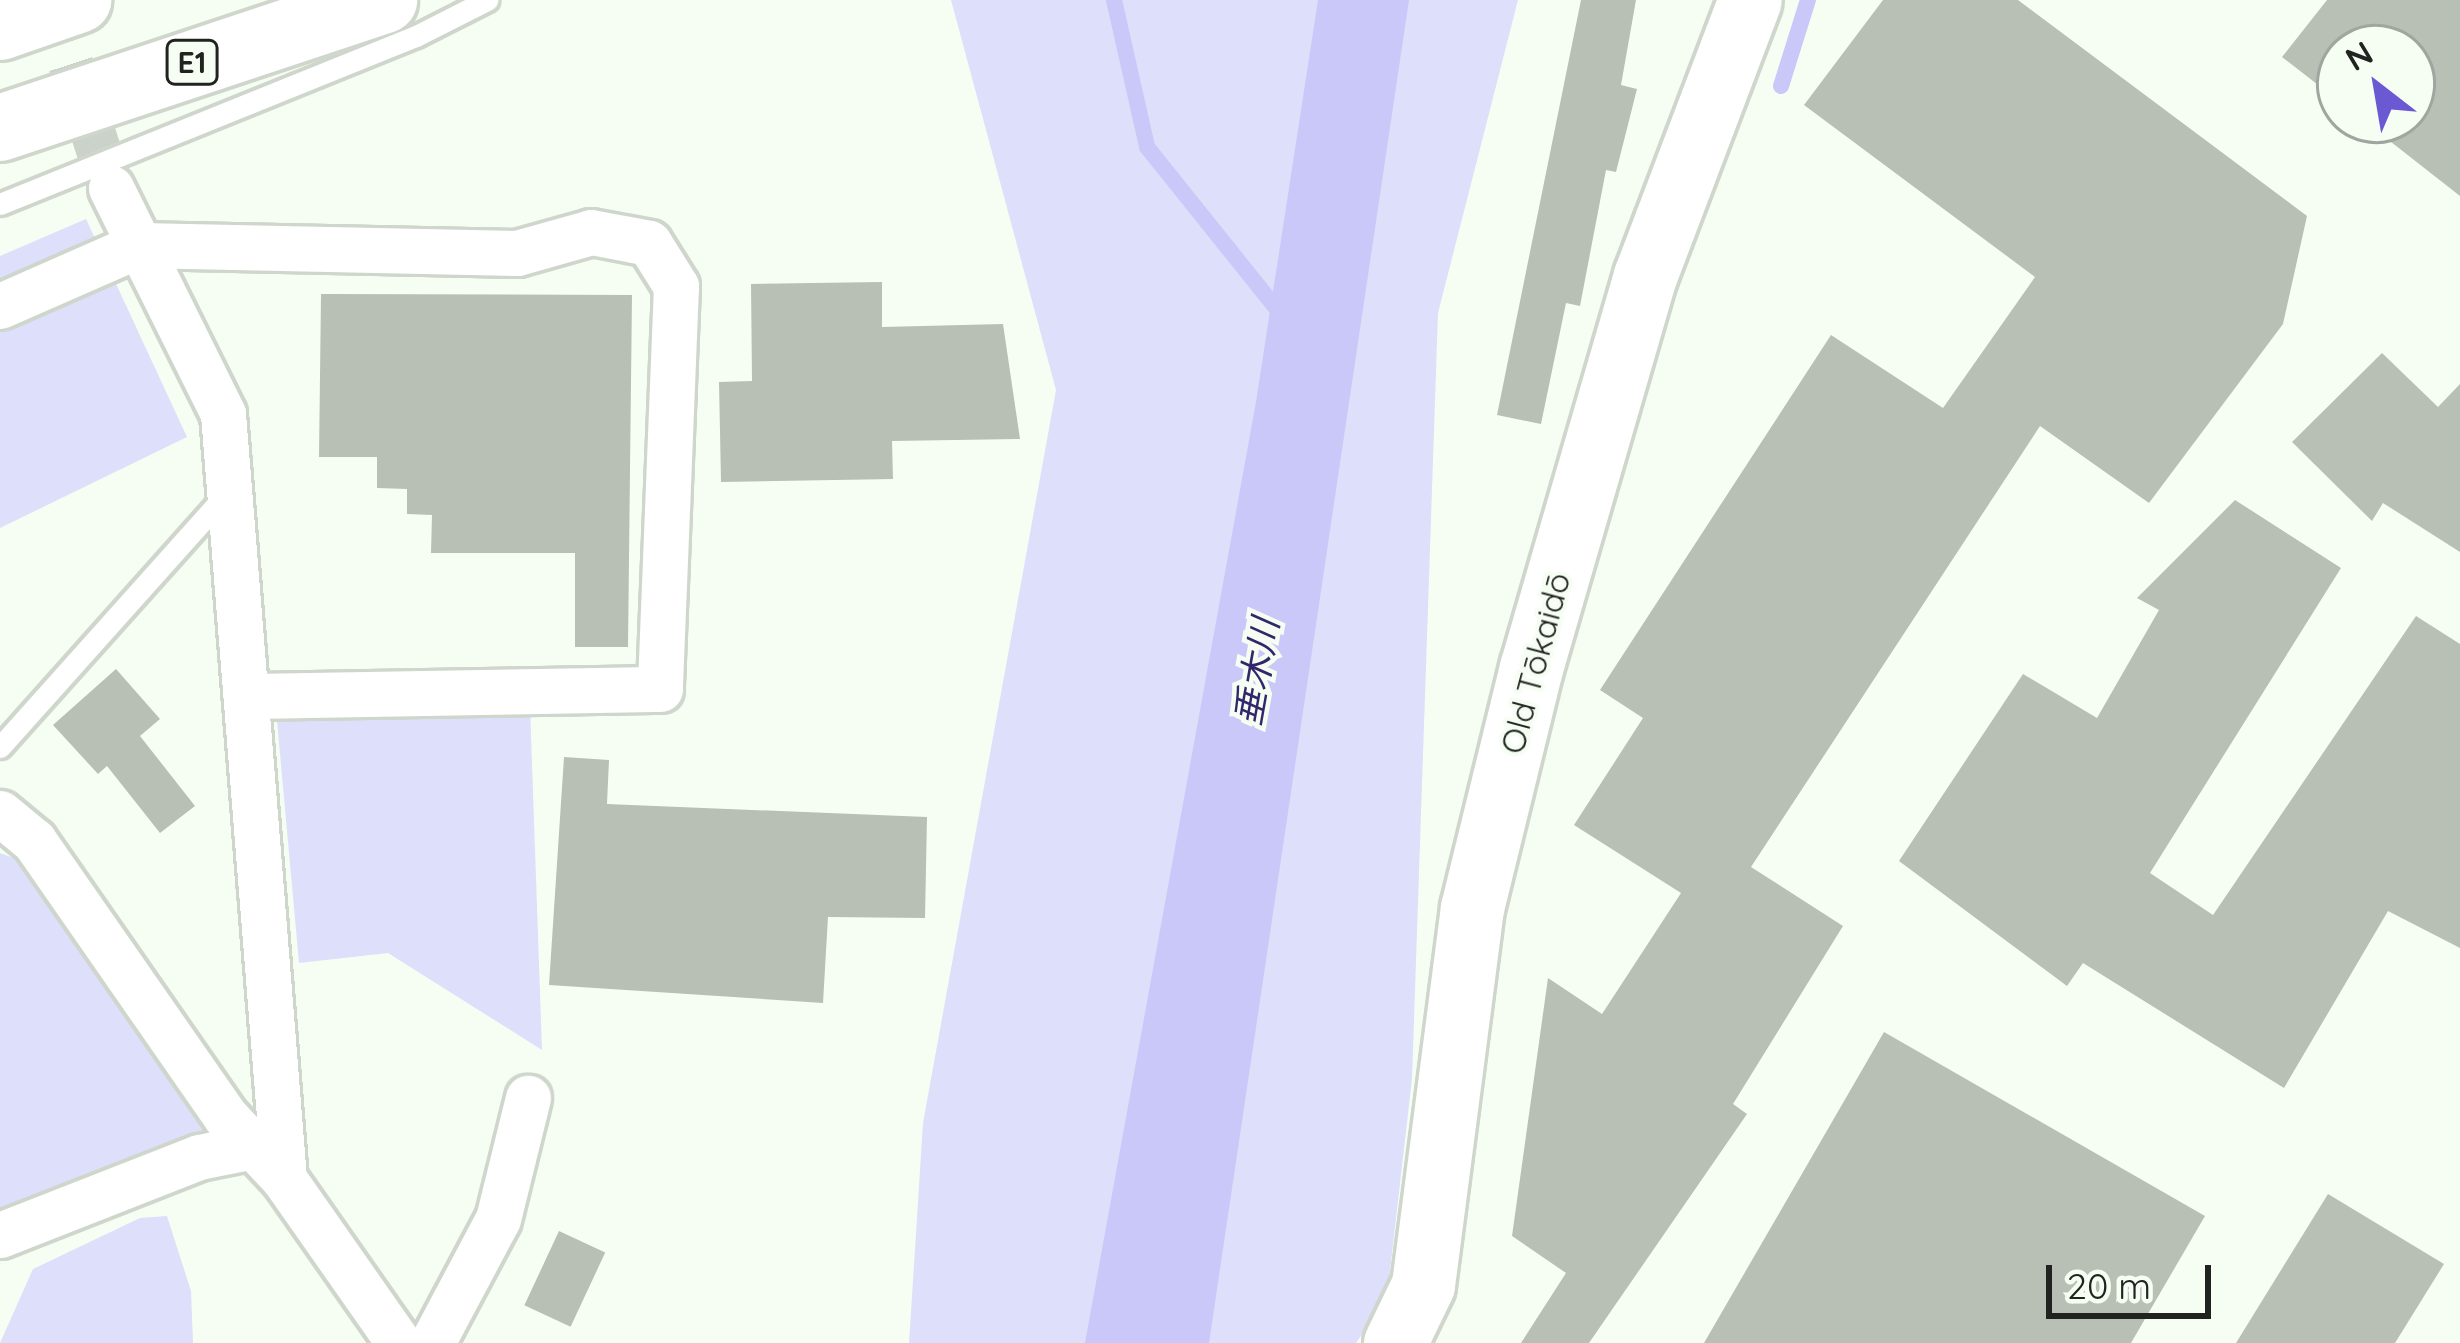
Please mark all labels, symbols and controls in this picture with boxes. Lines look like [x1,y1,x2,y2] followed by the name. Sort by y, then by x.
[2316,24,2436,144] north arrow
[2338,31,2380,79] text: N
[165,38,219,86] road number: E1
[1492,568,1578,758] street label: Old Tōkaidō
[1225,615,1287,729] water label: 垂木川
[2052,1241,2217,1315] scale bar
[2067,1263,2151,1308] text: 20 m

